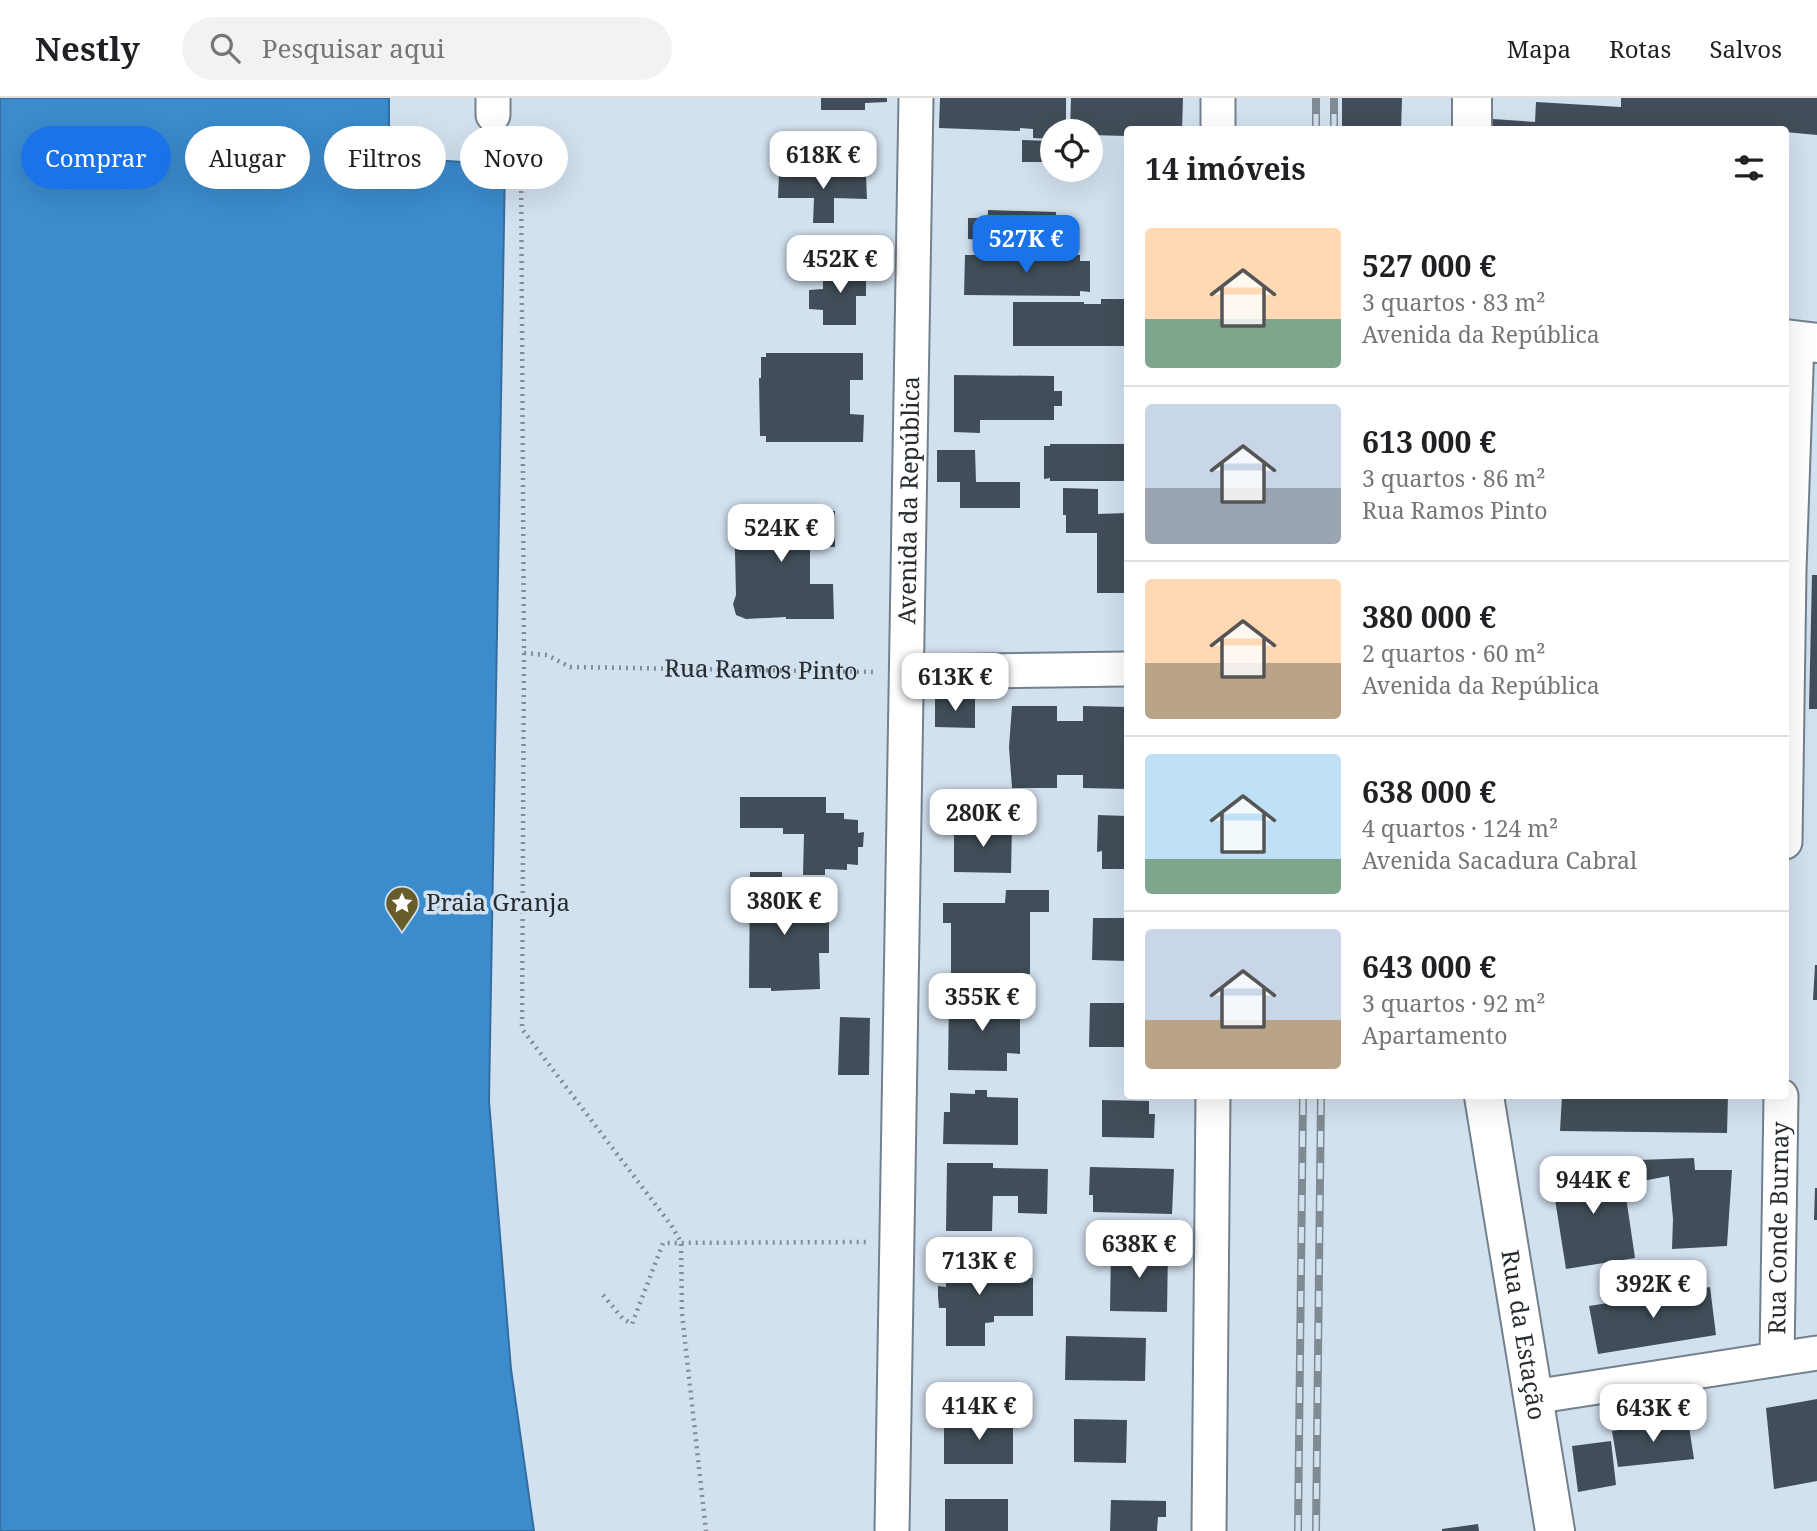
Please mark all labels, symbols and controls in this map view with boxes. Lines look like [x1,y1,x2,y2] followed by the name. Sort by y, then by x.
[182,17,672,80] search box
[35,26,140,71] text: Nestly
[206,29,244,67] icon: search
[262,30,445,66] text: Pesquisar aqui
[1507,32,1571,65] text: Mapa
[1609,32,1671,65] text: Rotas
[1709,32,1782,65] text: Salvos
[1040,119,1103,182] map controls
[1040,119,1103,182] button: locate
[21,126,171,189] chip: Comprar
[185,126,310,189] chip: Alugar
[324,126,446,189] chip: Filtros
[460,126,568,189] chip: Novo
[766,132,880,191] pin: 618K €
[786,138,860,170] text: 618K €
[1145,148,1306,189] text: 14 imóveis
[1730,149,1768,187] icon: filters
[969,216,1083,275] pin: 527K €
[989,222,1063,254] text: 527K €
[783,236,897,295] pin: 452K €
[803,242,877,274] text: 452K €
[1362,245,1496,286] text: 527 000 €
[1201,256,1285,340] icon: home
[1362,286,1545,318] text: 3 quartos · 83 m²
[1362,318,1600,350] text: Avenida da República
[889,376,926,625] street label: Avenida da República
[1362,421,1496,462] text: 613 000 €
[1201,432,1285,516] icon: home
[1362,462,1545,494] text: 3 quartos · 86 m²
[1362,494,1547,526] text: Rua Ramos Pinto
[724,504,838,564] pin: 524K €
[744,511,818,543] text: 524K €
[1362,596,1496,637] text: 380 000 €
[1201,607,1285,691] icon: home
[1362,637,1545,669] text: 2 quartos · 60 m²
[664,651,858,687] street label: Rua Ramos Pinto
[898,654,1012,713] pin: 613K €
[918,660,992,692] text: 613K €
[1362,669,1600,701] text: Avenida da República
[1362,771,1496,812] text: 638 000 €
[1201,782,1285,866] icon: home
[926,790,1040,849] pin: 280K €
[946,796,1020,828] text: 280K €
[1362,812,1558,844] text: 4 quartos · 124 m²
[1362,844,1637,876] text: Avenida Sacadura Cabral
[727,878,841,937] pin: 380K €
[383,884,421,933] place icon: Praia Granja
[747,884,821,916] text: 380K €
[426,885,570,918] place label: Praia Granja
[1362,946,1496,987] text: 643 000 €
[1201,957,1285,1041] icon: home
[925,974,1039,1033] pin: 355K €
[945,980,1019,1012] text: 355K €
[1362,987,1545,1019] text: 3 quartos · 92 m²
[1362,1019,1507,1051] text: Apartamento
[1759,1121,1796,1335] street label: Rua Conde Burnay
[1536,1156,1650,1216] pin: 944K €
[1556,1163,1630,1195] text: 944K €
[1082,1220,1196,1280] pin: 638K €
[1102,1227,1176,1259] text: 638K €
[922,1238,1036,1297] pin: 713K €
[942,1244,1016,1276] text: 713K €
[1494,1247,1555,1422] street label: Rua da Estação
[1596,1260,1710,1320] pin: 392K €
[1616,1267,1690,1299] text: 392K €
[922,1382,1036,1442] pin: 414K €
[1596,1384,1710,1444] pin: 643K €
[942,1389,1016,1421] text: 414K €
[1616,1391,1690,1423] text: 643K €

